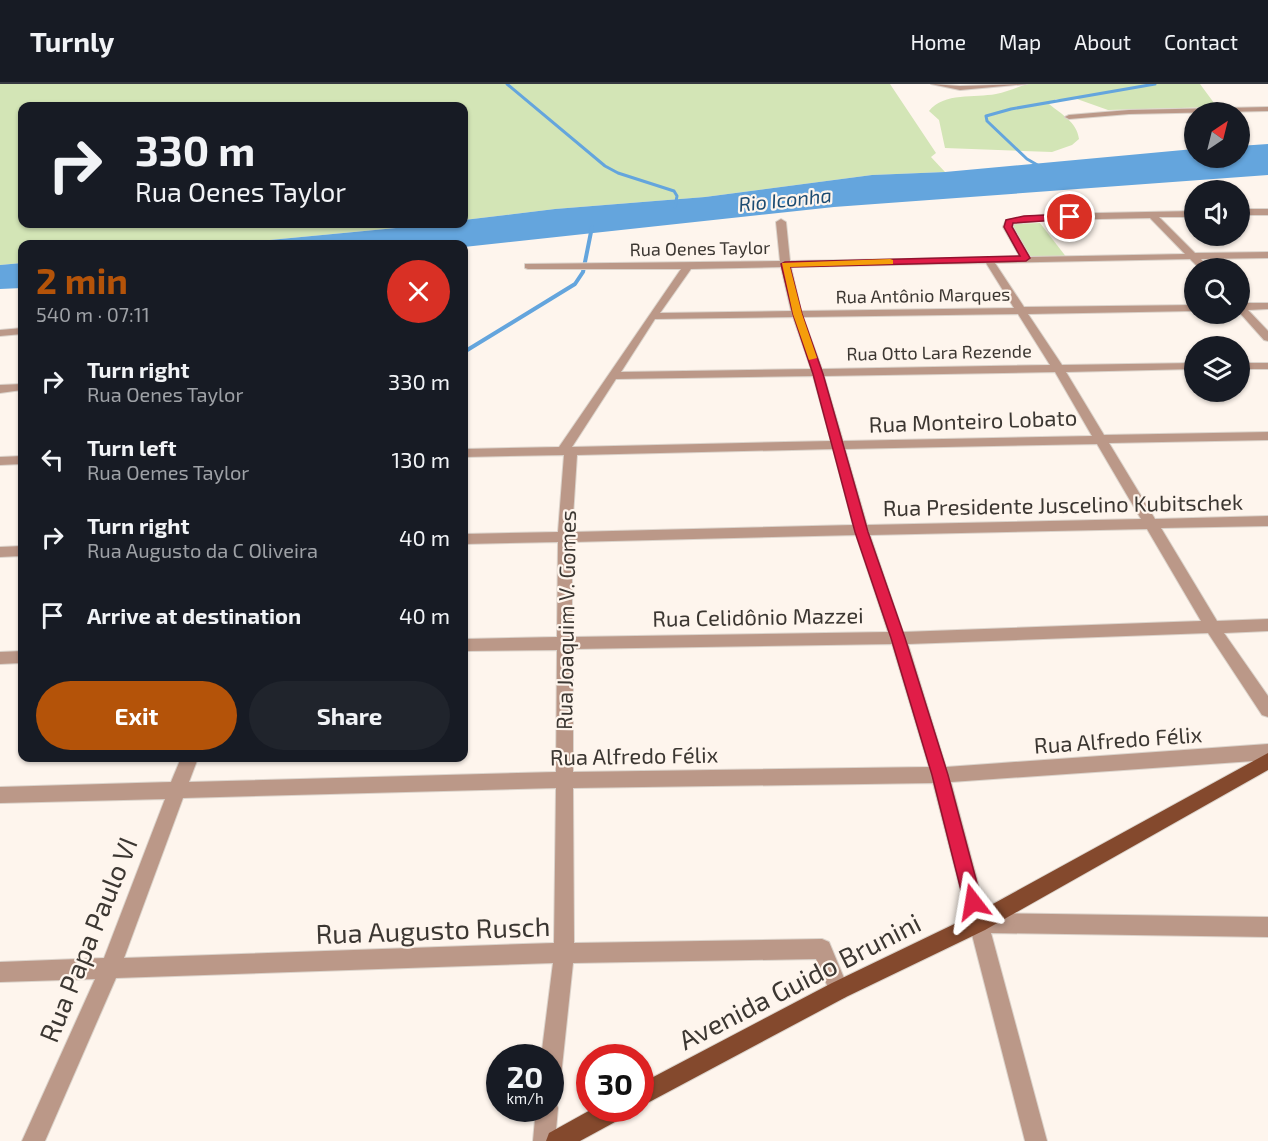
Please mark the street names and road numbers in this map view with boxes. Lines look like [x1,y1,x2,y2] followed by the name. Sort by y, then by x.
[629,236,771,260] street label: Rua Oenes Taylor
[835,282,1011,308] street label: Rua Antônio Marques
[846,339,1032,365] street label: Rua Otto Lara Rezende
[868,403,1078,437] street label: Rua Monteiro Lobato
[883,488,1243,520] street label: Rua Presidente Juscelino Kubitschek
[550,510,580,730] street label: Rua Joaquim V. Gomes
[652,601,864,631] street label: Rua Celidônio Mazzei
[1033,720,1203,758] street label: Rua Alfredo Félix
[550,741,719,769] street label: Rua Alfredo Félix
[31,832,144,1047] street label: Rua Papa Paulo VI
[673,905,925,1055] street label: Avenida Guido Brunini
[315,909,551,950] street label: Rua Augusto Rusch

